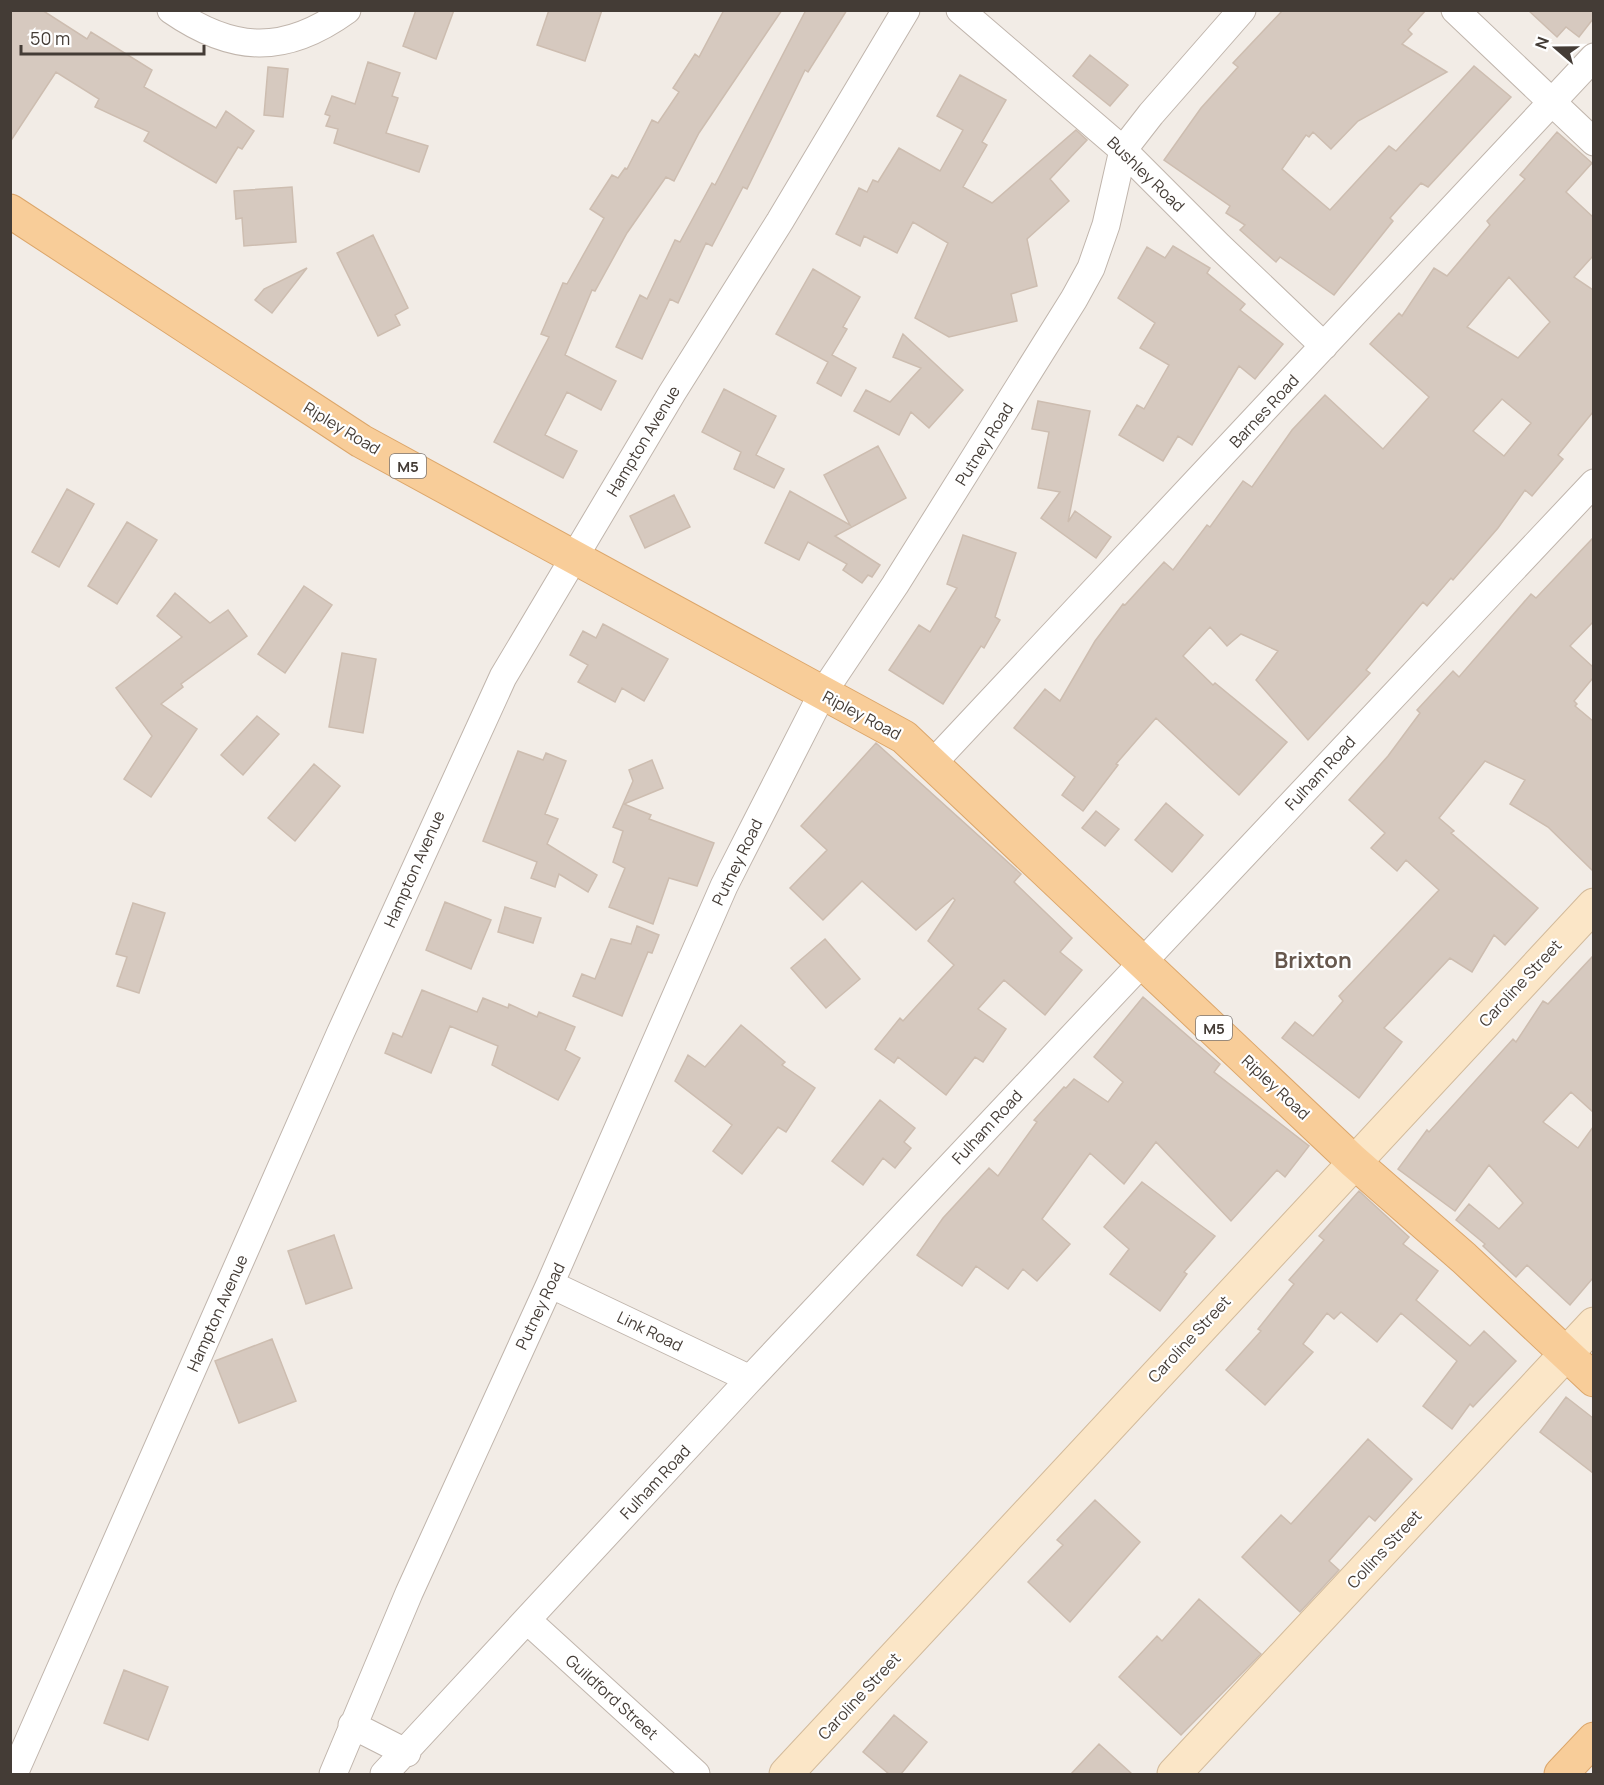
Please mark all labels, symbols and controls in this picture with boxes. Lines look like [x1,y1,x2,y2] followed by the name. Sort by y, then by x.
[21,18,204,56] scale bar
[1526,18,1586,78] north arrow
[30,26,70,50] text: 50 m
[1530,34,1554,52] text: N
[1102,131,1190,217] street label: Bushley Road
[1224,370,1304,452] street label: Barnes Road
[601,381,685,501] street label: Hampton Avenue
[300,396,384,460] street label: Ripley Road
[950,398,1018,490] street label: Putney Road
[390,454,426,478] road number: M5
[819,685,905,745] street label: Ripley Road
[1280,731,1360,815] street label: Fulham Road
[378,807,450,931] street label: Hampton Avenue
[707,815,767,909] street label: Putney Road
[1474,935,1566,1031] street label: Caroline Street
[1274,945,1352,975] district label: Brixton
[1196,1016,1232,1040] road number: M5
[1237,1050,1315,1124] street label: Ripley Road
[947,1085,1027,1169] street label: Fulham Road
[181,1251,253,1375] street label: Hampton Avenue
[510,1259,570,1353] street label: Putney Road
[1143,1291,1235,1387] street label: Caroline Street
[614,1306,686,1356] street label: Link Road
[615,1440,695,1524] street label: Fulham Road
[1342,1505,1426,1593] street label: Collins Street
[813,1648,905,1744] street label: Caroline Street
[561,1649,663,1745] street label: Guildford Street

